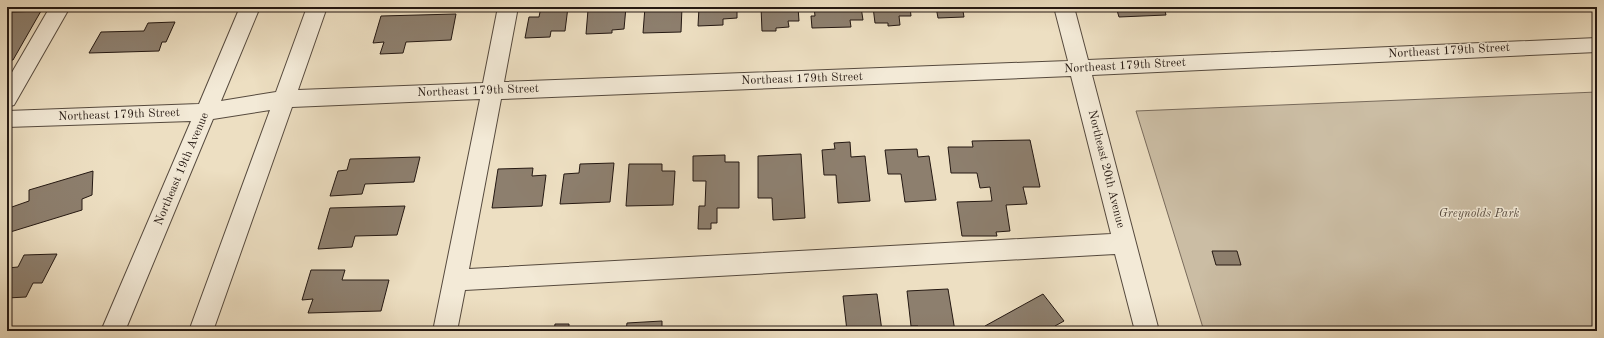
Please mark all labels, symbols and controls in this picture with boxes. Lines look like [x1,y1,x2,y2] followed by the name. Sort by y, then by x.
[1388,42,1510,60] street label: Northeast 179th Street
[1064,57,1186,75] street label: Northeast 179th Street
[741,71,863,87] street label: Northeast 179th Street
[417,83,539,99] street label: Northeast 179th Street
[58,107,180,123] street label: Northeast 179th Street
[1086,109,1127,230] street label: Northeast 20th Avenue
[153,110,211,227] street label: Northeast 19th Avenue
[1439,208,1519,220] park label: Greynolds Park

